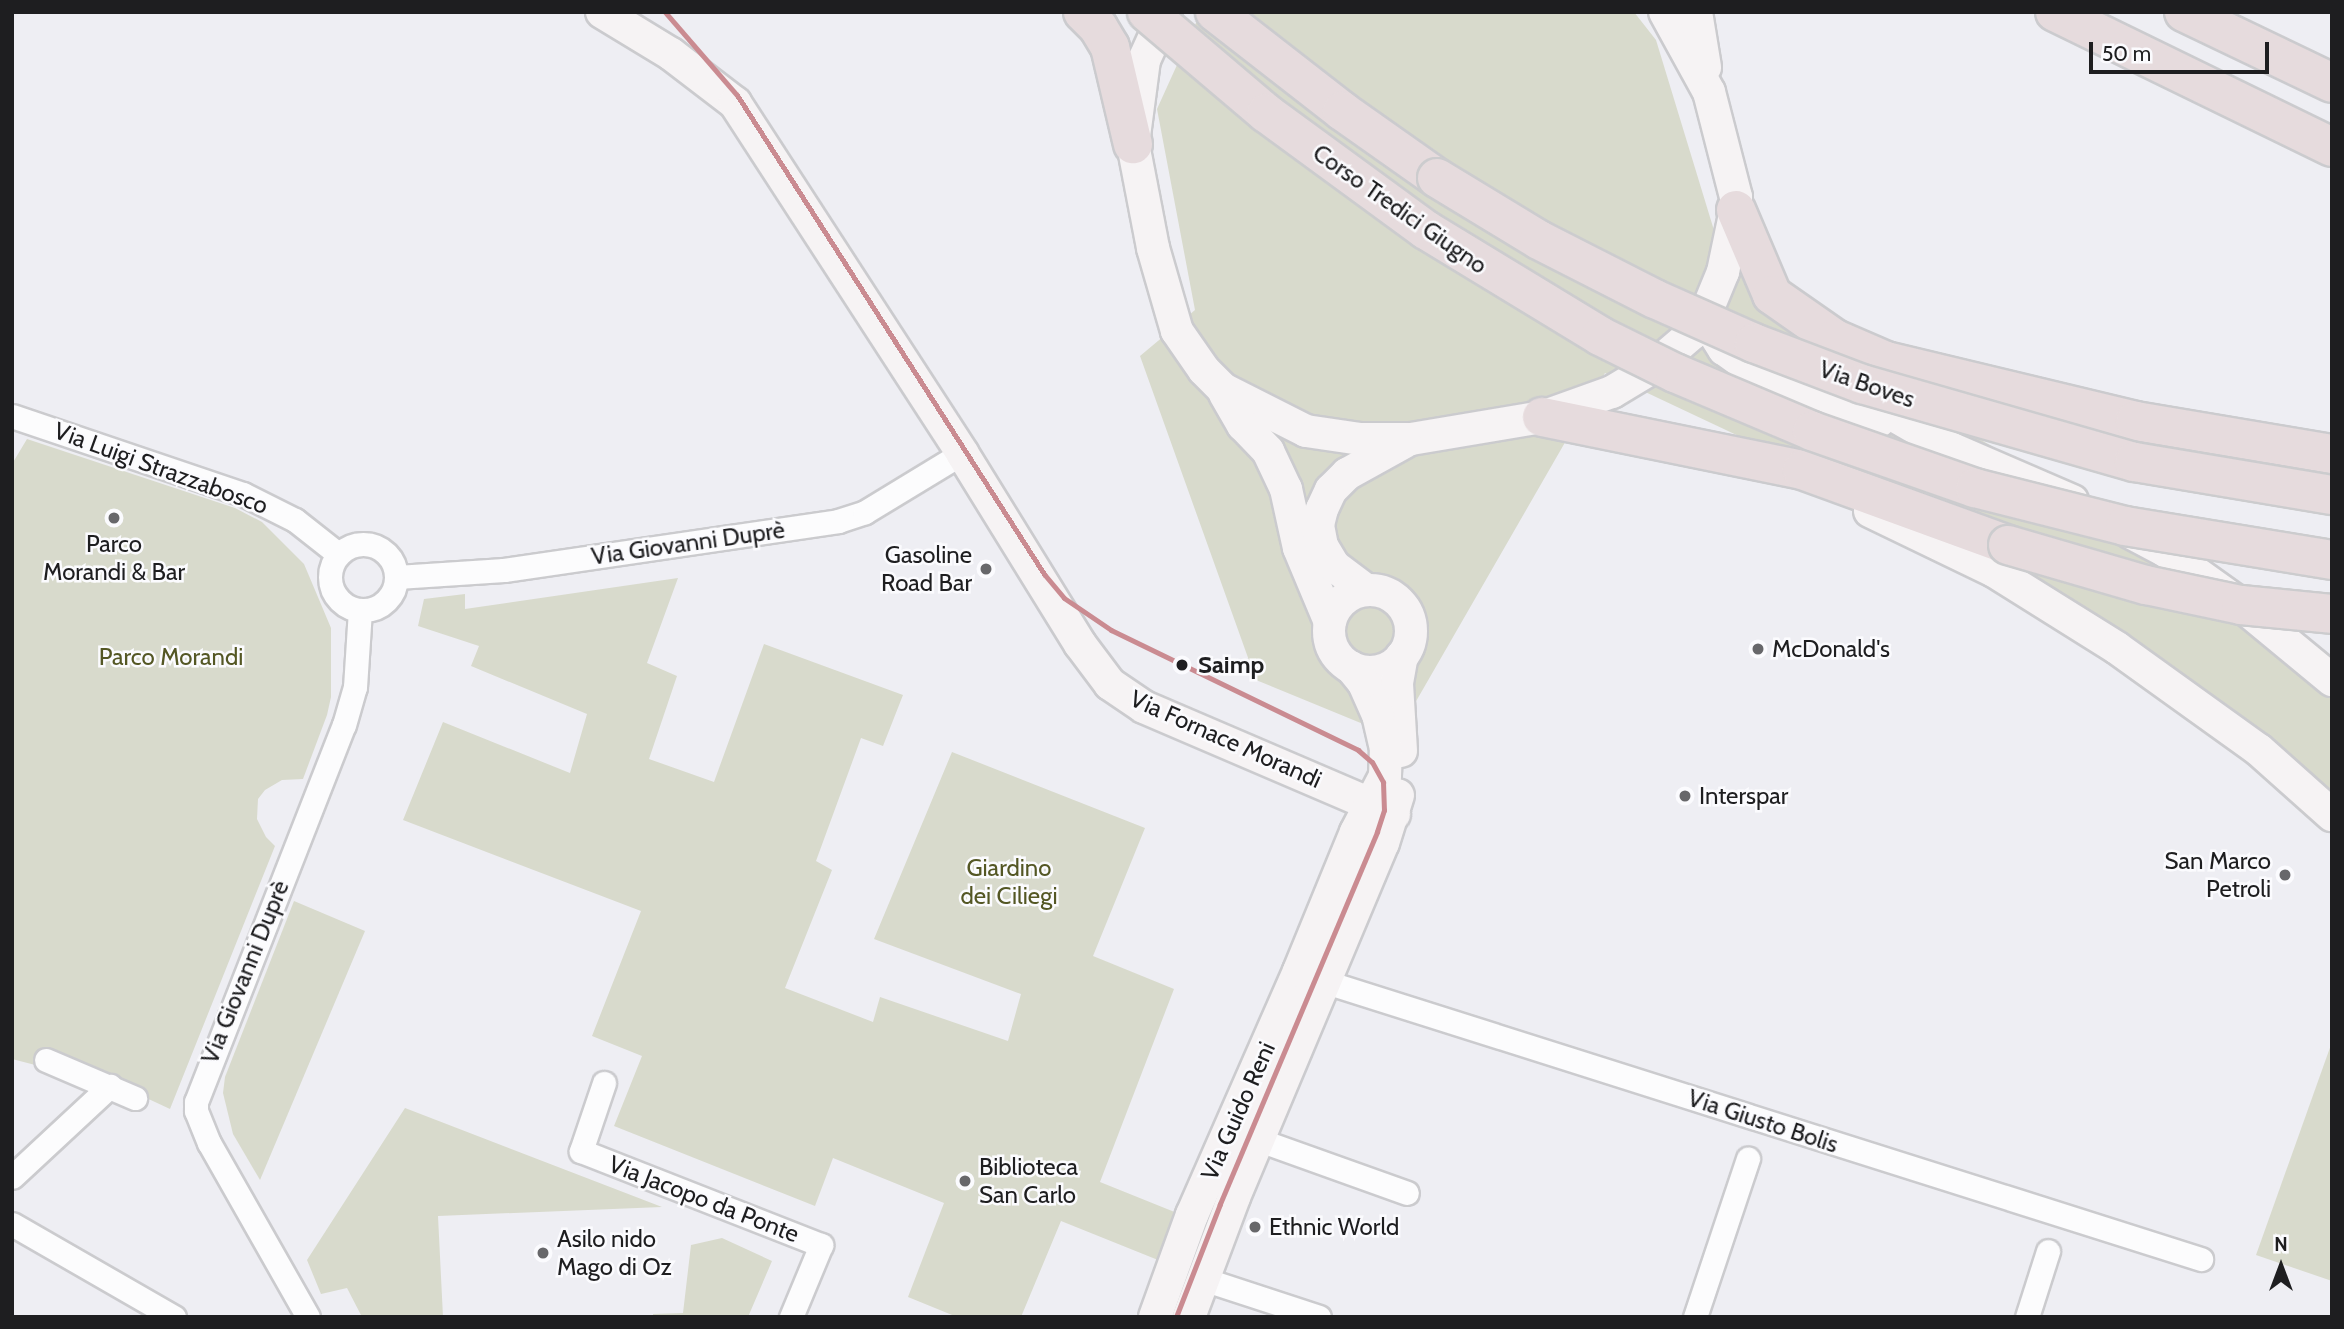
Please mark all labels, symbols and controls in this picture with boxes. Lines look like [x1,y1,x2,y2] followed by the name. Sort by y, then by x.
[2092,28,2272,72] scale bar
[2102,41,2151,66] text: 50 m
[1307,138,1493,280] street label: Corso Tredici Giugno
[1816,354,1918,414] street label: Via Boves
[50,416,272,520] street label: Via Luigi Strazzabosco
[106,510,122,526] marker: Parco Morandi & Bar
[589,515,787,571] street label: Via Giovanni Duprè
[43,530,185,586] place label: Parco Morandi & Bar
[881,541,972,597] place label: Gasoline Road Bar
[978,561,994,577] marker: Gasoline Road Bar
[1772,635,1890,663] place label: McDonald's
[1750,641,1766,657] marker: McDonald's
[99,643,243,671] park label: Parco Morandi
[1198,651,1264,679] place label: Saimp
[1172,655,1192,675] marker: Saimp
[1126,684,1326,794] street label: Via Fornace Morandi
[1699,782,1788,810] place label: Interspar
[1677,788,1693,804] marker: Interspar
[2165,847,2271,903] place label: San Marco Petroli
[960,854,1058,910] park label: Giardino dei Ciliegi
[2277,867,2293,883] marker: San Marco Petroli
[195,876,295,1068] street label: Via Giovanni Duprè
[1195,1038,1281,1184] street label: Via Guido Reni
[1684,1083,1842,1159] street label: Via Giusto Bolis
[605,1149,803,1249] street label: Via Jacopo da Ponte
[979,1153,1078,1209] place label: Biblioteca San Carlo
[957,1173,973,1189] marker: Biblioteca San Carlo
[1269,1213,1399,1241] place label: Ethnic World
[1247,1219,1263,1235] marker: Ethnic World
[557,1225,672,1281] place label: Asilo nido Mago di Oz
[2246,1231,2316,1301] north arrow
[2274,1233,2288,1256] text: N
[535,1245,551,1261] marker: Asilo nido Mago di Oz

